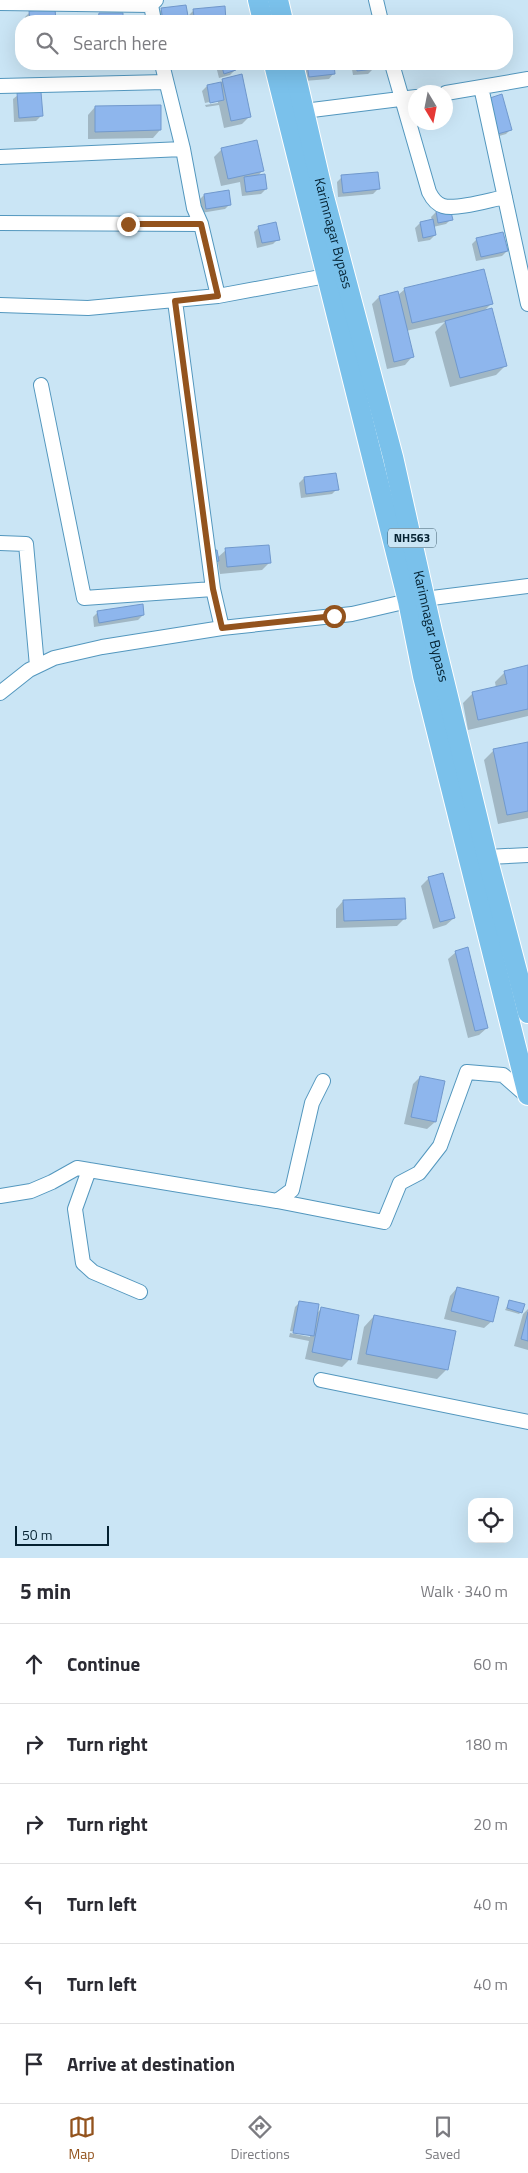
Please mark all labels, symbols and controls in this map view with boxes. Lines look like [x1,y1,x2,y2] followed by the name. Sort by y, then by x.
[15,15,513,70] search box
[73,28,167,57] text: Search here
[33,29,61,57] icon: search
[408,85,453,130] north arrow
[310,175,359,291] street label: Karimnagar Bypass
[117,213,140,236] route end
[388,528,436,548] road number: NH563
[409,568,455,684] street label: Karimnagar Bypass
[323,605,346,628] route start
[468,1498,513,1543] map controls
[468,1498,513,1543] button: locate
[15,1523,109,1546] scale bar
[22,1524,52,1545] text: 50 m
[20,1575,71,1607] text: 5 min
[420,1579,508,1603] text: Walk · 340 m
[67,1649,140,1678] text: Continue
[20,1650,48,1678] icon: ahead
[473,1652,508,1676] text: 60 m
[67,1729,148,1758] text: Turn right
[20,1730,48,1758] icon: right
[464,1732,508,1756] text: 180 m
[67,1809,148,1838] text: Turn right
[20,1810,48,1838] icon: right
[473,1812,508,1836] text: 20 m
[67,1889,137,1918] text: Turn left
[20,1890,48,1918] icon: left
[473,1892,508,1916] text: 40 m
[67,1969,137,1998] text: Turn left
[20,1970,48,1998] icon: left
[473,1972,508,1996] text: 40 m
[67,2049,235,2078] text: Arrive at destination
[20,2050,48,2078] icon: arrive
[68,2113,96,2164] tab: Map
[231,2113,290,2164] tab: Directions
[425,2113,461,2164] tab: Saved

